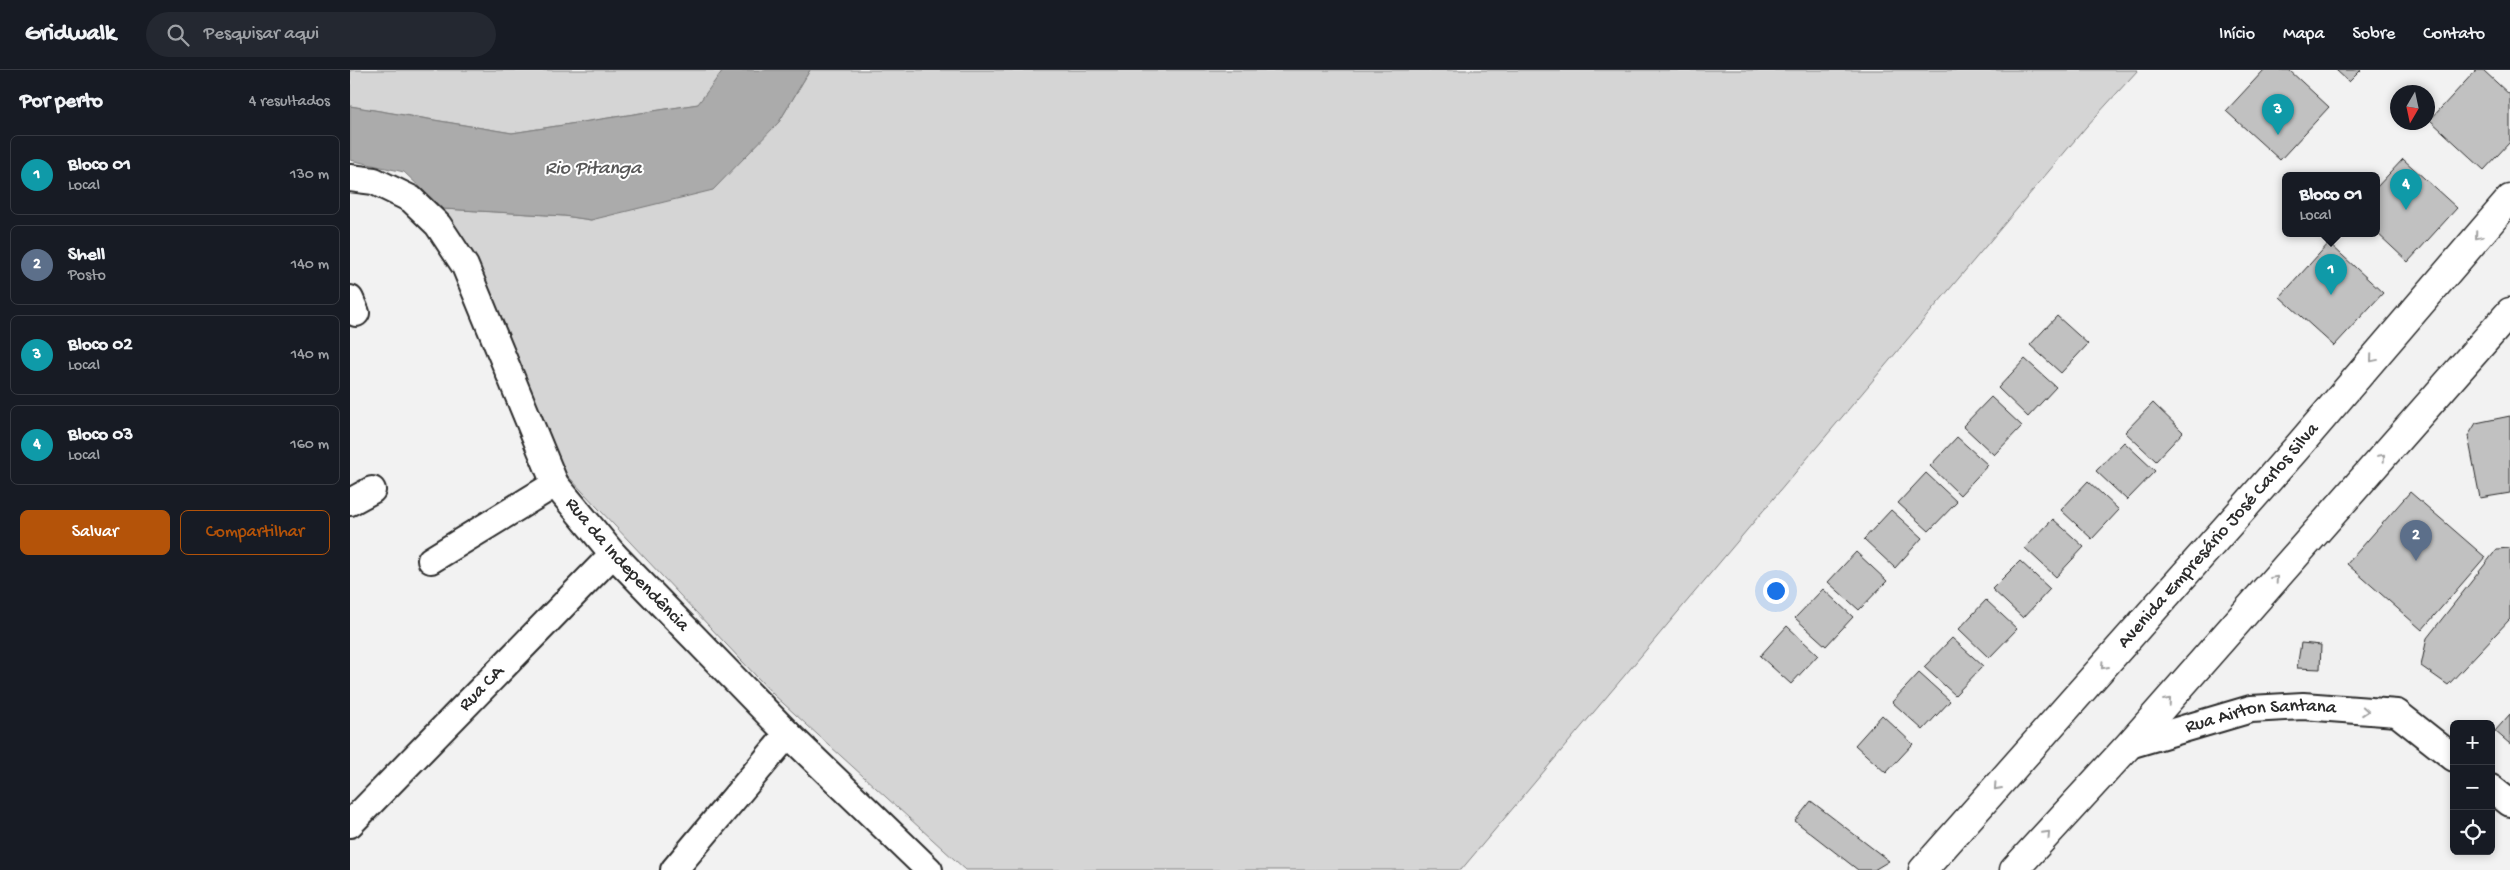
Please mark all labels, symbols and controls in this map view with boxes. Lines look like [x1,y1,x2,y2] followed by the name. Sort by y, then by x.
[146,12,496,57] search box
[25,20,116,49] text: Gridwalk
[164,21,192,49] icon: search
[204,23,319,46] text: Pesquisar aqui
[2219,24,2255,45] text: Início
[2283,24,2324,45] text: Mapa
[2352,24,2395,45] text: Sobre
[2423,24,2485,45] text: Contato
[2390,85,2435,130] north arrow
[20,90,103,115] text: Por perto
[249,93,330,112] text: 4 resultados
[2262,94,2294,135] pin: 3
[68,154,131,177] text: Bloco 01
[545,158,643,181] water label: Rio Pitanga
[34,166,40,185] text: 1
[290,166,329,185] text: 130 m
[2390,169,2422,210] pin: 4
[2282,172,2380,237] popup
[68,177,100,196] text: Local
[2299,184,2363,207] text: Bloco 01
[2299,207,2331,226] text: Local
[2475,230,2484,239] one-way arrow
[68,244,105,267] text: Shell
[2315,254,2347,295] pin: 1
[33,256,41,275] text: 2
[291,256,329,275] text: 140 m
[68,267,106,286] text: Posto
[68,334,133,357] text: Bloco 02
[33,346,41,365] text: 3
[291,346,329,365] text: 140 m
[2370,354,2379,363] one-way arrow
[68,357,100,376] text: Local
[2113,417,2325,654] street label: Avenida Empresário José Carlos Silva
[68,424,133,447] text: Bloco 03
[33,436,41,455] text: 4
[290,436,329,455] text: 160 m
[68,447,100,466] text: Local
[2376,453,2385,462] one-way arrow
[560,493,695,638] street label: Rua da Independência
[20,510,170,555] button: Salvar
[180,510,330,555] button: Compartilhar
[2400,520,2432,561] pin: 2
[2269,575,2278,584] one-way arrow
[1763,578,1789,604] your location
[454,659,511,717] street label: Rua CA
[2101,660,2110,669] one-way arrow
[2183,694,2339,739] street label: Rua Airton Santana
[2162,698,2170,707] one-way arrow
[2361,705,2369,716] one-way arrow
[2450,720,2495,855] map controls
[2450,720,2495,765] button: +
[2450,765,2495,810] button: −
[1993,782,2002,791] one-way arrow
[2450,810,2495,855] button: locate
[2041,831,2050,840] one-way arrow

